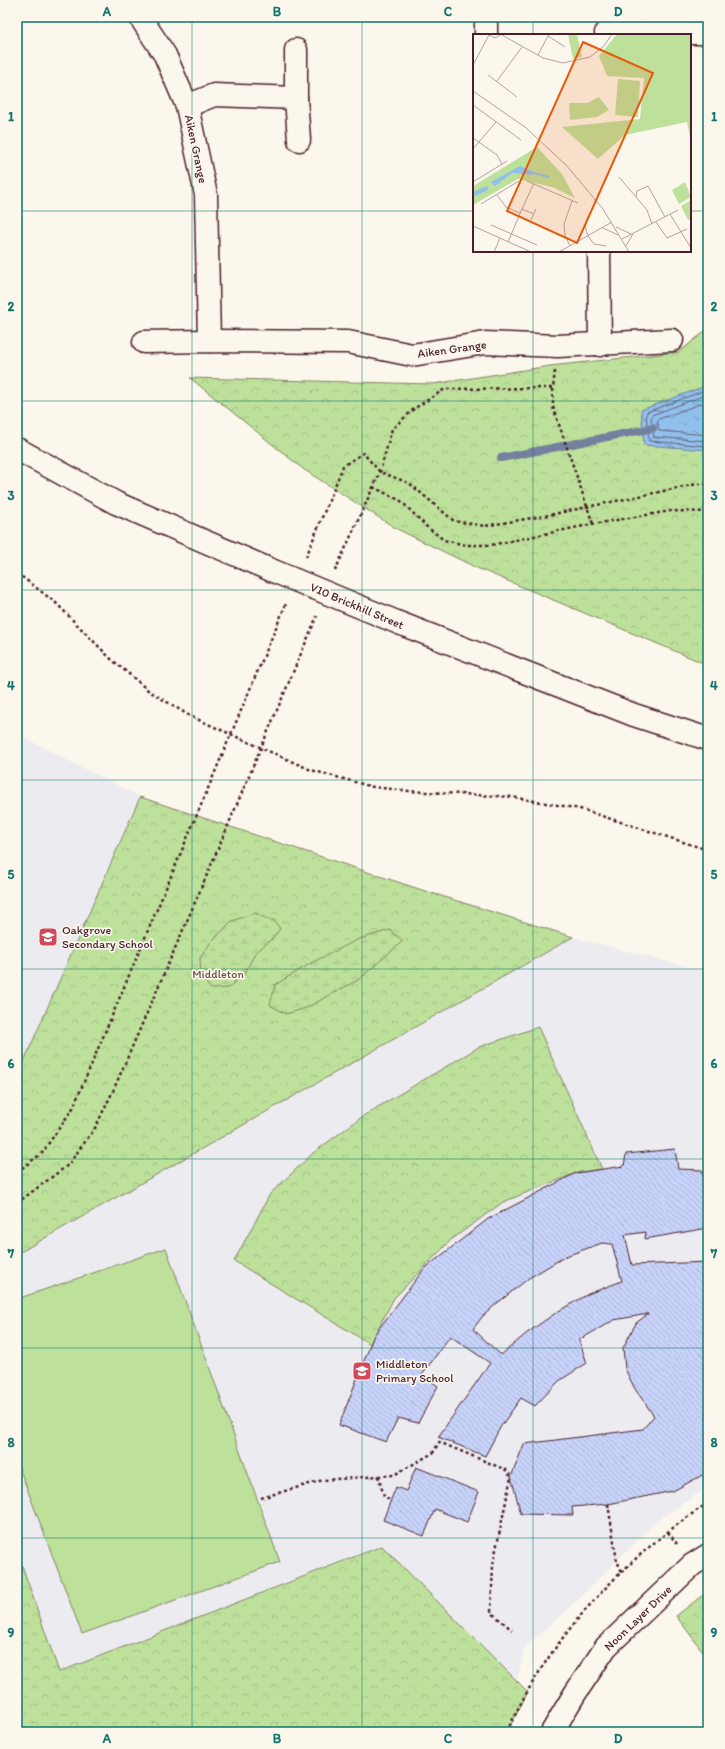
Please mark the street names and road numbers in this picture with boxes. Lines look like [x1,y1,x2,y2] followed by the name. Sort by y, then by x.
[182,113,210,185] street label: Aiken Grange
[417,337,488,361] street label: Aiken Grange
[308,580,406,632] street label: V10 Brickhill Street
[601,1582,675,1654] street label: Noon Layer Drive

